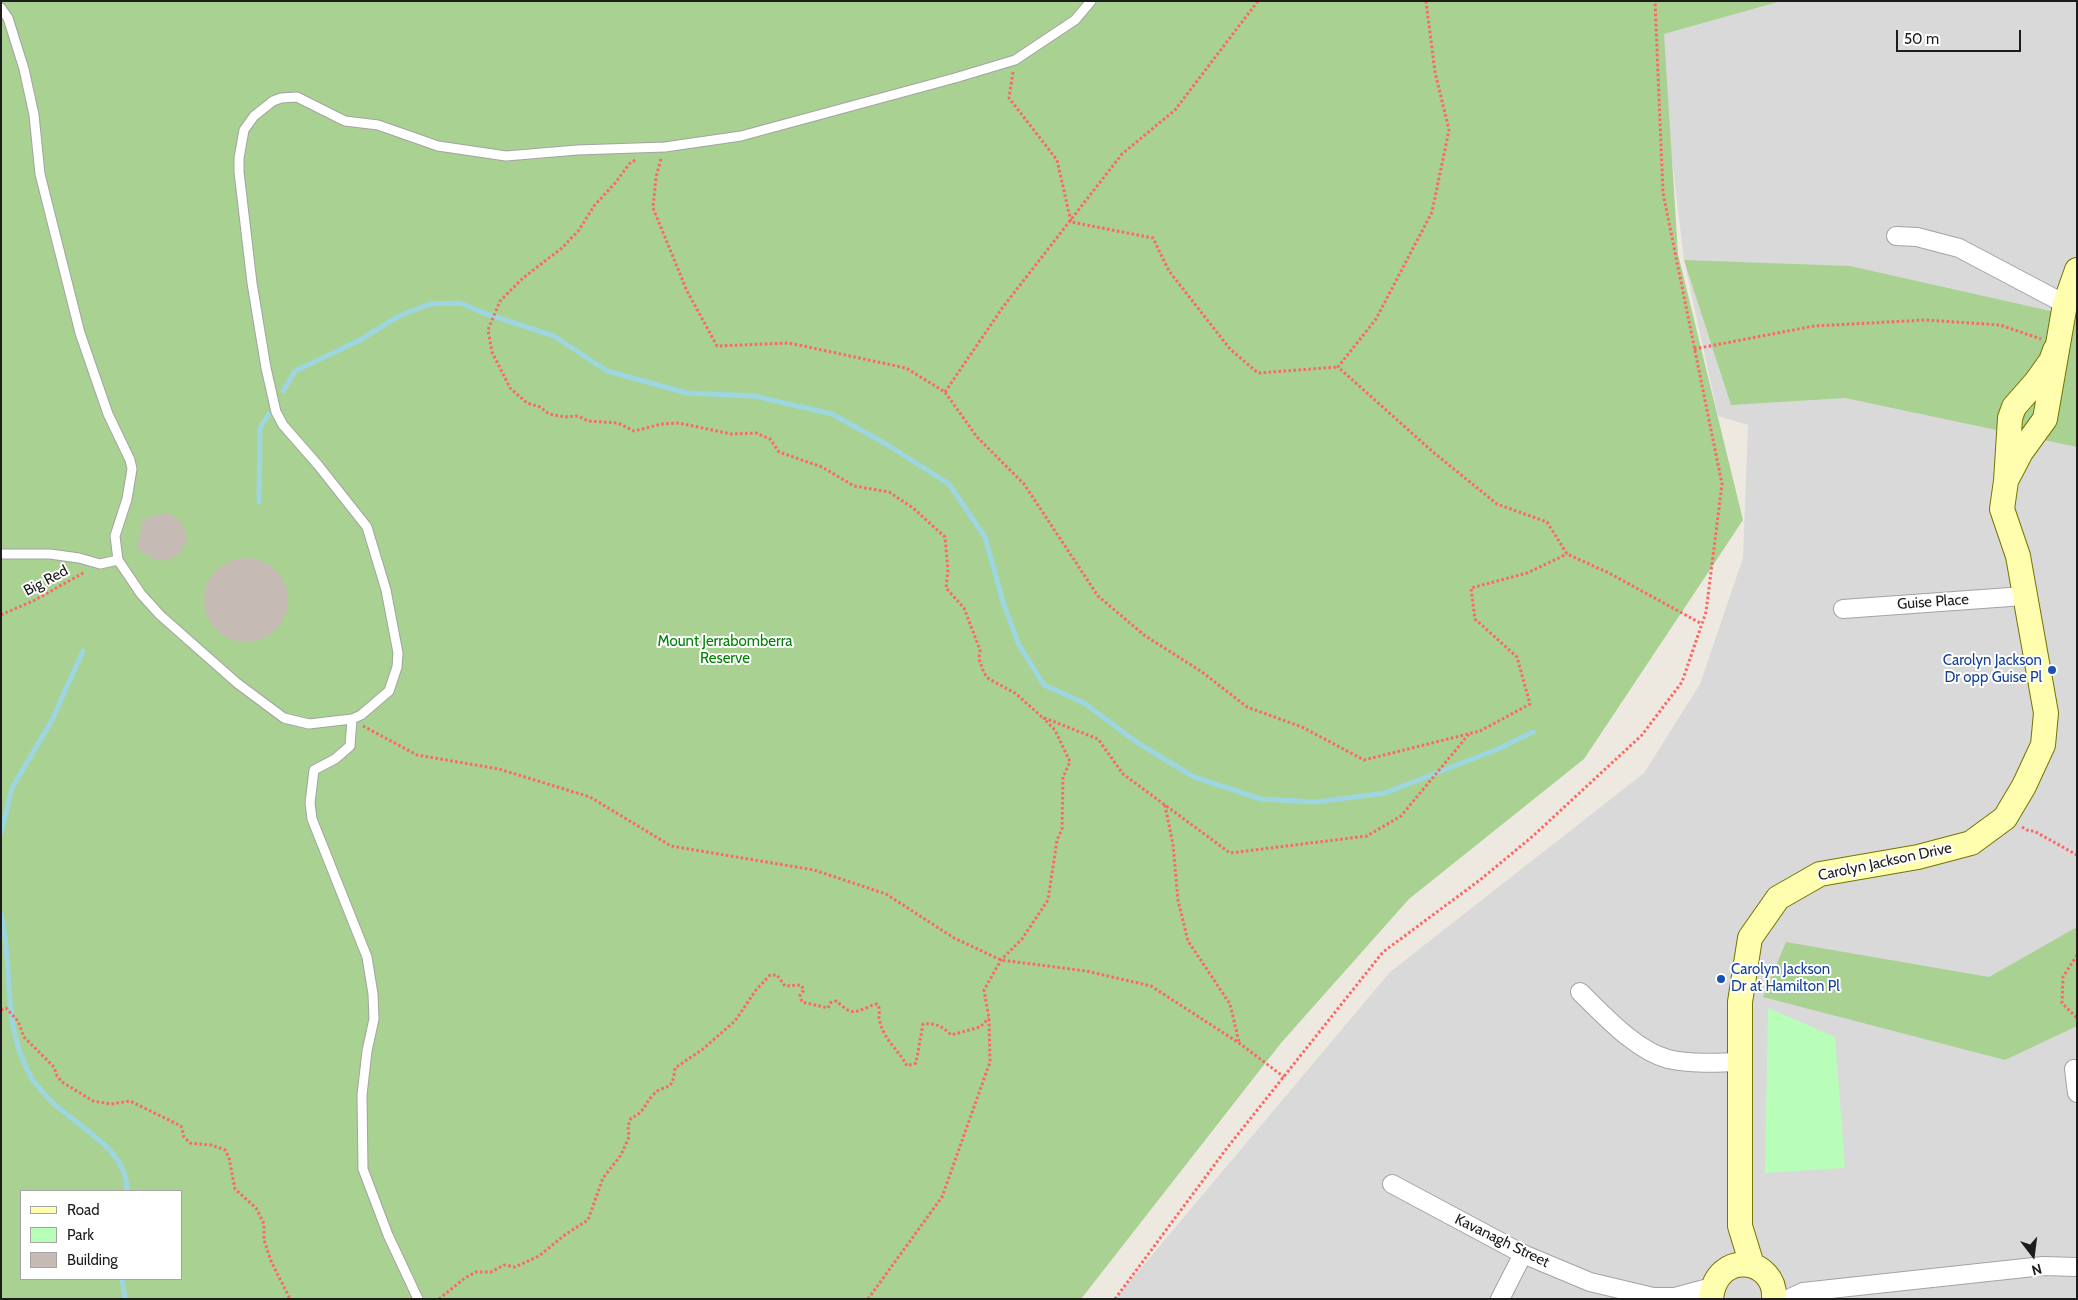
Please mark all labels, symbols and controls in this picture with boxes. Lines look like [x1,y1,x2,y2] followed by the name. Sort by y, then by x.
[1898,20,2023,52] scale bar
[1904,30,1939,48] text: 50 m
[21,562,71,600] street label: Big Red
[1897,591,1969,613] street label: Guise Place
[658,633,792,668] park label: Mount Jerrabomberra Reserve
[1943,652,2042,687] place label: Carolyn Jackson Dr opp Guise Pl
[2046,664,2058,676] marker: Carolyn Jackson Dr opp Guise Pl
[1816,839,1954,885] street label: Carolyn Jackson Drive
[1731,961,1840,996] place label: Carolyn Jackson Dr at Hamilton Pl
[1715,973,1727,985] marker: Carolyn Jackson Dr at Hamilton Pl
[20,1190,182,1280] legend
[67,1201,100,1219] text: Road
[1452,1210,1552,1272] street label: Kavanagh Street
[67,1226,94,1244] text: Park
[2008,1230,2058,1280] north arrow
[67,1251,118,1269] text: Building
[2030,1260,2044,1279] text: N

